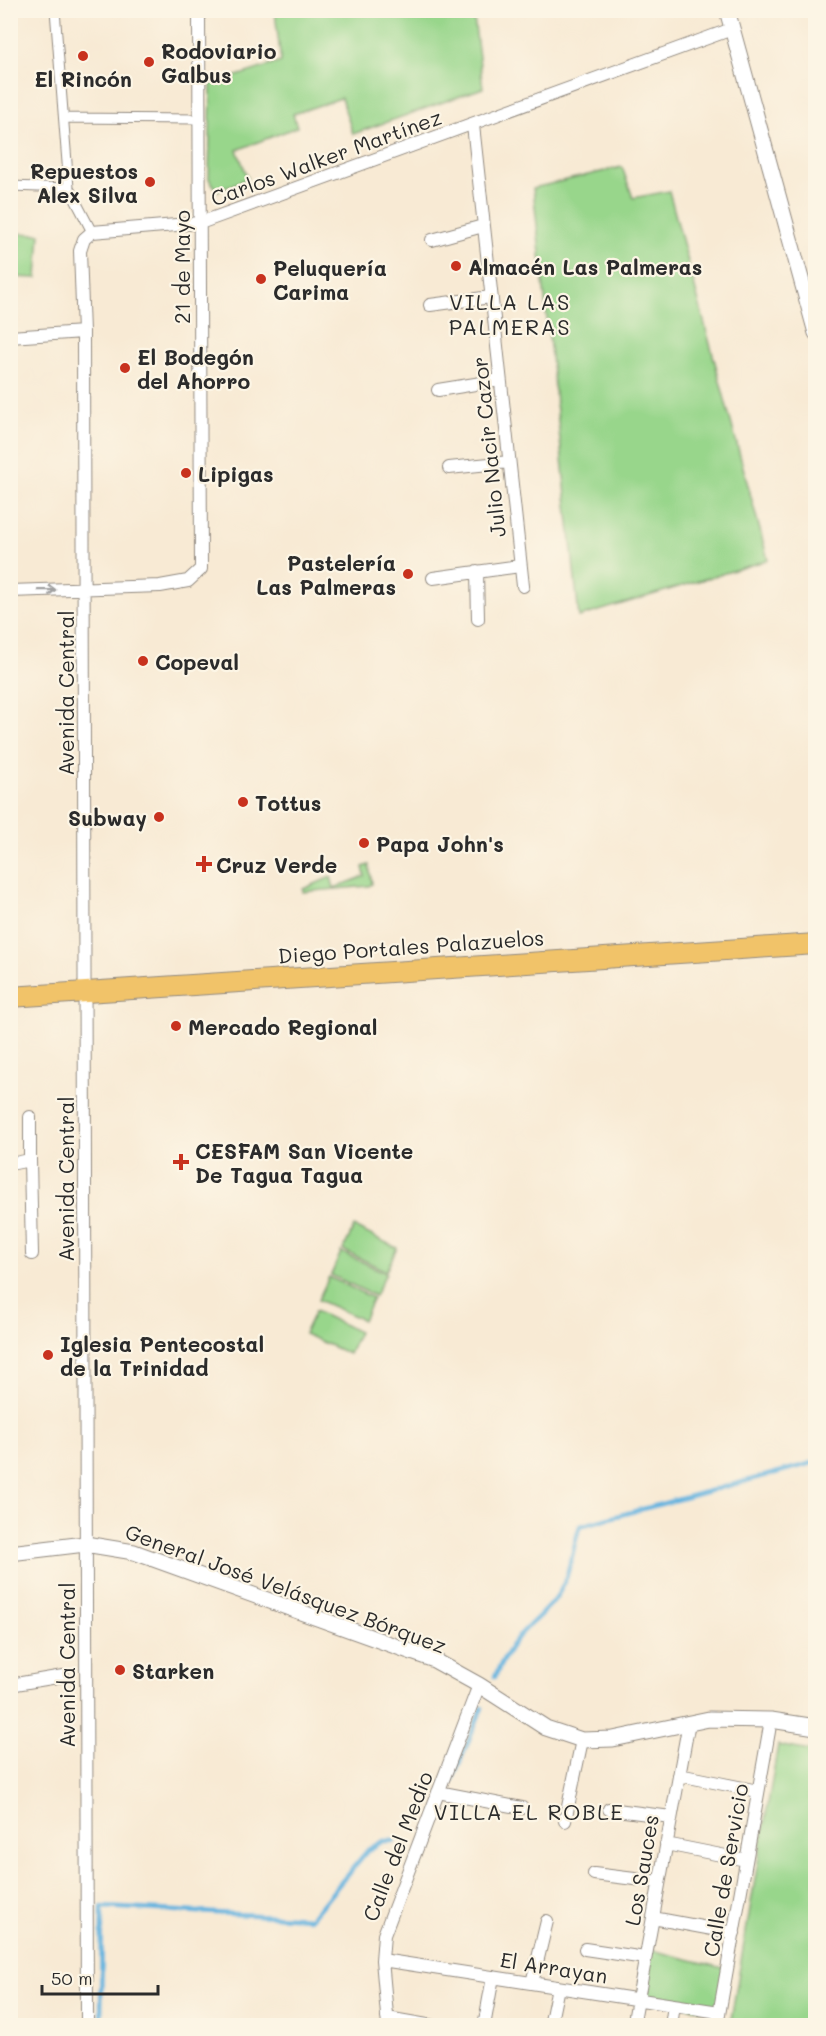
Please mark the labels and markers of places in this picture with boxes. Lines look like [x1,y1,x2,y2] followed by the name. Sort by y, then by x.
[161,37,277,88] place label: Rodoviario Galbus
[76,49,90,63] marker: El Rincón
[142,55,156,69] marker: Rodoviario Galbus
[34,65,132,92] place label: El Rincón
[30,157,138,208] place label: Repuestos Alex Silva
[143,175,157,189] marker: Repuestos Alex Silva
[468,253,702,280] place label: Almacén Las Palmeras
[273,254,387,305] place label: Peluquería Carima
[449,259,463,273] marker: Almacén Las Palmeras
[254,272,268,286] marker: Peluquería Carima
[137,343,254,394] place label: El Bodegón del Ahorro
[118,361,132,375] marker: El Bodegón del Ahorro
[198,460,274,487] place label: Lipigas
[179,466,193,480] marker: Lipigas
[256,549,396,600] place label: Pastelería Las Palmeras
[401,567,415,581] marker: Pastelería Las Palmeras
[155,648,239,675] place label: Copeval
[136,654,150,668] marker: Copeval
[255,789,321,816] place label: Tottus
[236,795,250,809] marker: Tottus
[68,804,147,832] place label: Subway
[152,810,166,824] marker: Subway
[376,830,504,857] place label: Papa John's
[357,836,371,850] marker: Papa John's
[216,851,337,878] place label: Cruz Verde
[197,857,211,871] marker: Cruz Verde
[188,1013,378,1040] place label: Mercado Regional
[169,1019,183,1033] marker: Mercado Regional
[195,1137,413,1188] place label: CESFAM San Vicente De Tagua Tagua
[172,1153,190,1171] marker: CESFAM San Vicente De Tagua Tagua
[60,1330,264,1381] place label: Iglesia Pentecostal de la Trinidad
[41,1348,55,1362] marker: Iglesia Pentecostal de la Trinidad
[132,1657,214,1684] place label: Starken
[113,1663,127,1677] marker: Starken

